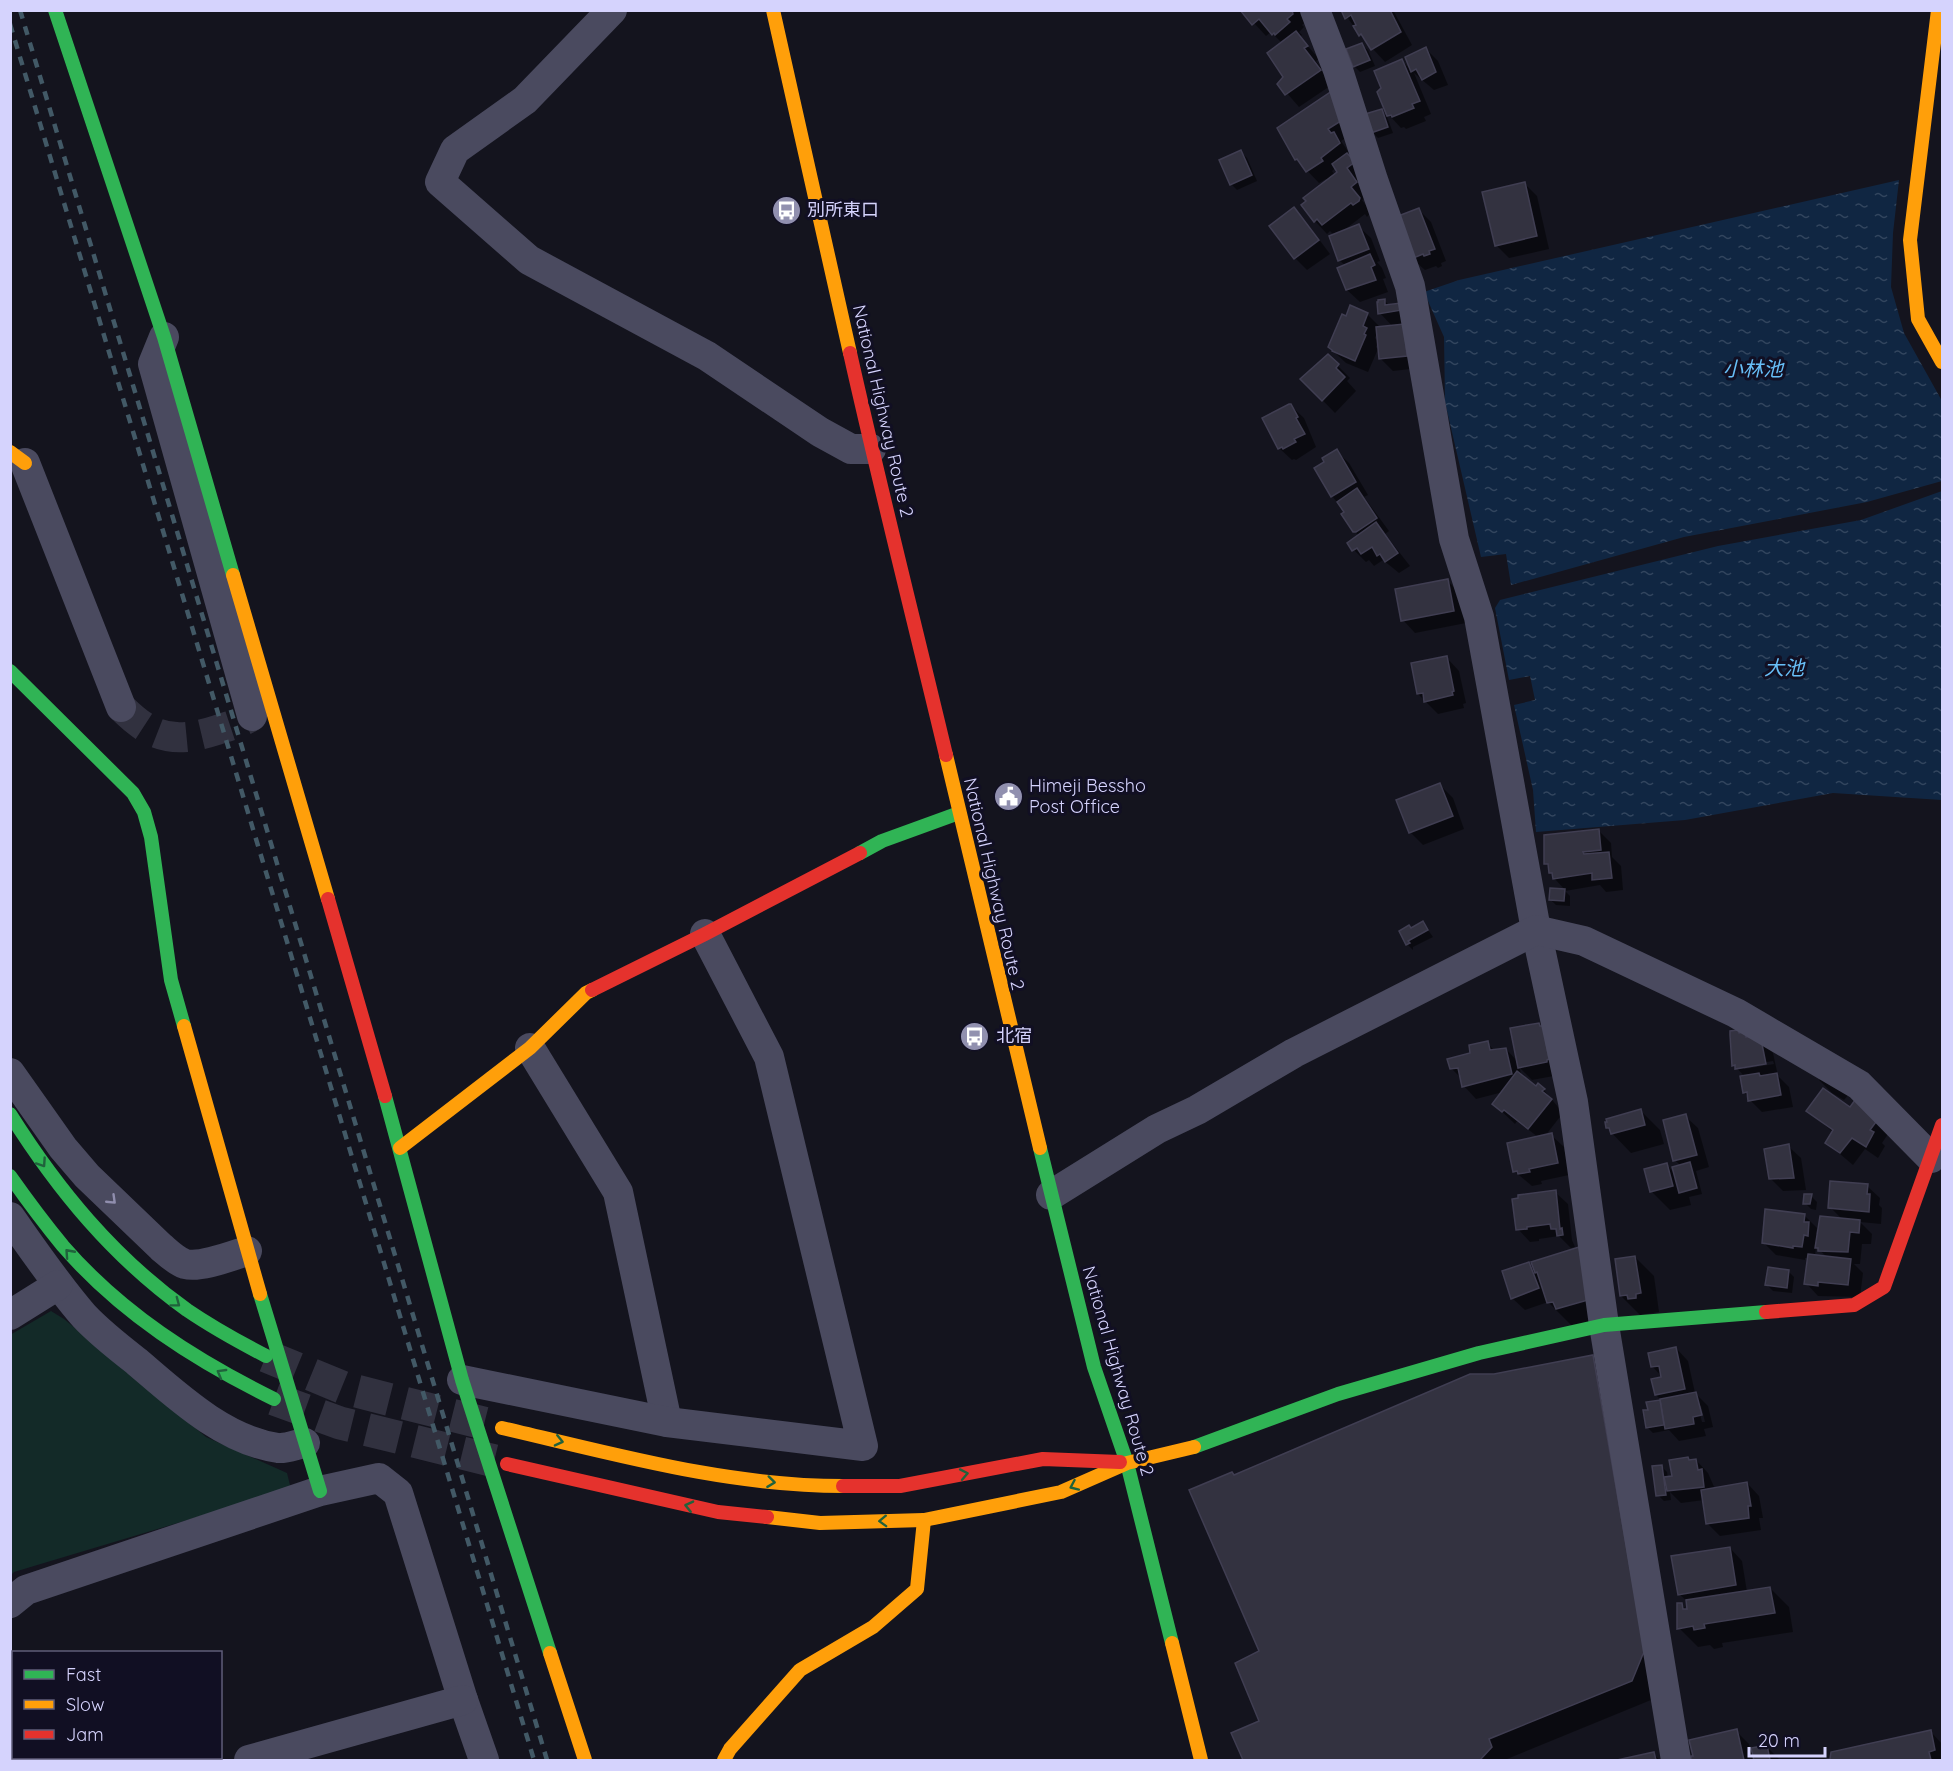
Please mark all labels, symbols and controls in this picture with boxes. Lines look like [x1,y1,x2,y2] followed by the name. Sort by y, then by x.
[770,194,802,226] bus stop icon: 別所東口
[807,198,879,221] place label: 別所東口
[848,302,919,519] street label: National Highway Route 2
[1723,356,1785,381] water label: 小林池
[1764,655,1806,680] water label: 大池
[1029,774,1146,818] place label: Himeji Bessho Post Office
[959,775,1030,992] street label: National Highway Route 2
[992,780,1024,812] public building icon: Himeji Bessho Post Office
[959,1020,991,1052] bus stop icon: 北宿
[996,1024,1032,1047] place label: 北宿
[35,1156,46,1167] one-way arrow
[105,1193,116,1204] one-way arrow
[65,1249,76,1259] one-way arrow
[1077,1263,1159,1478] street label: National Highway Route 2
[170,1296,181,1307] one-way arrow
[217,1369,228,1380] one-way arrow
[554,1434,564,1447] one-way arrow
[959,1468,969,1481] one-way arrow
[766,1475,775,1488] one-way arrow
[1069,1479,1080,1491] one-way arrow
[684,1500,694,1513] one-way arrow
[878,1515,887,1528] one-way arrow
[12,1651,222,1759] legend
[66,1663,101,1686] text: Fast
[66,1693,104,1716] text: Slow
[1749,1720,1826,1758] scale bar
[66,1723,104,1746] text: Jam
[1758,1729,1800,1752] text: 20 m

